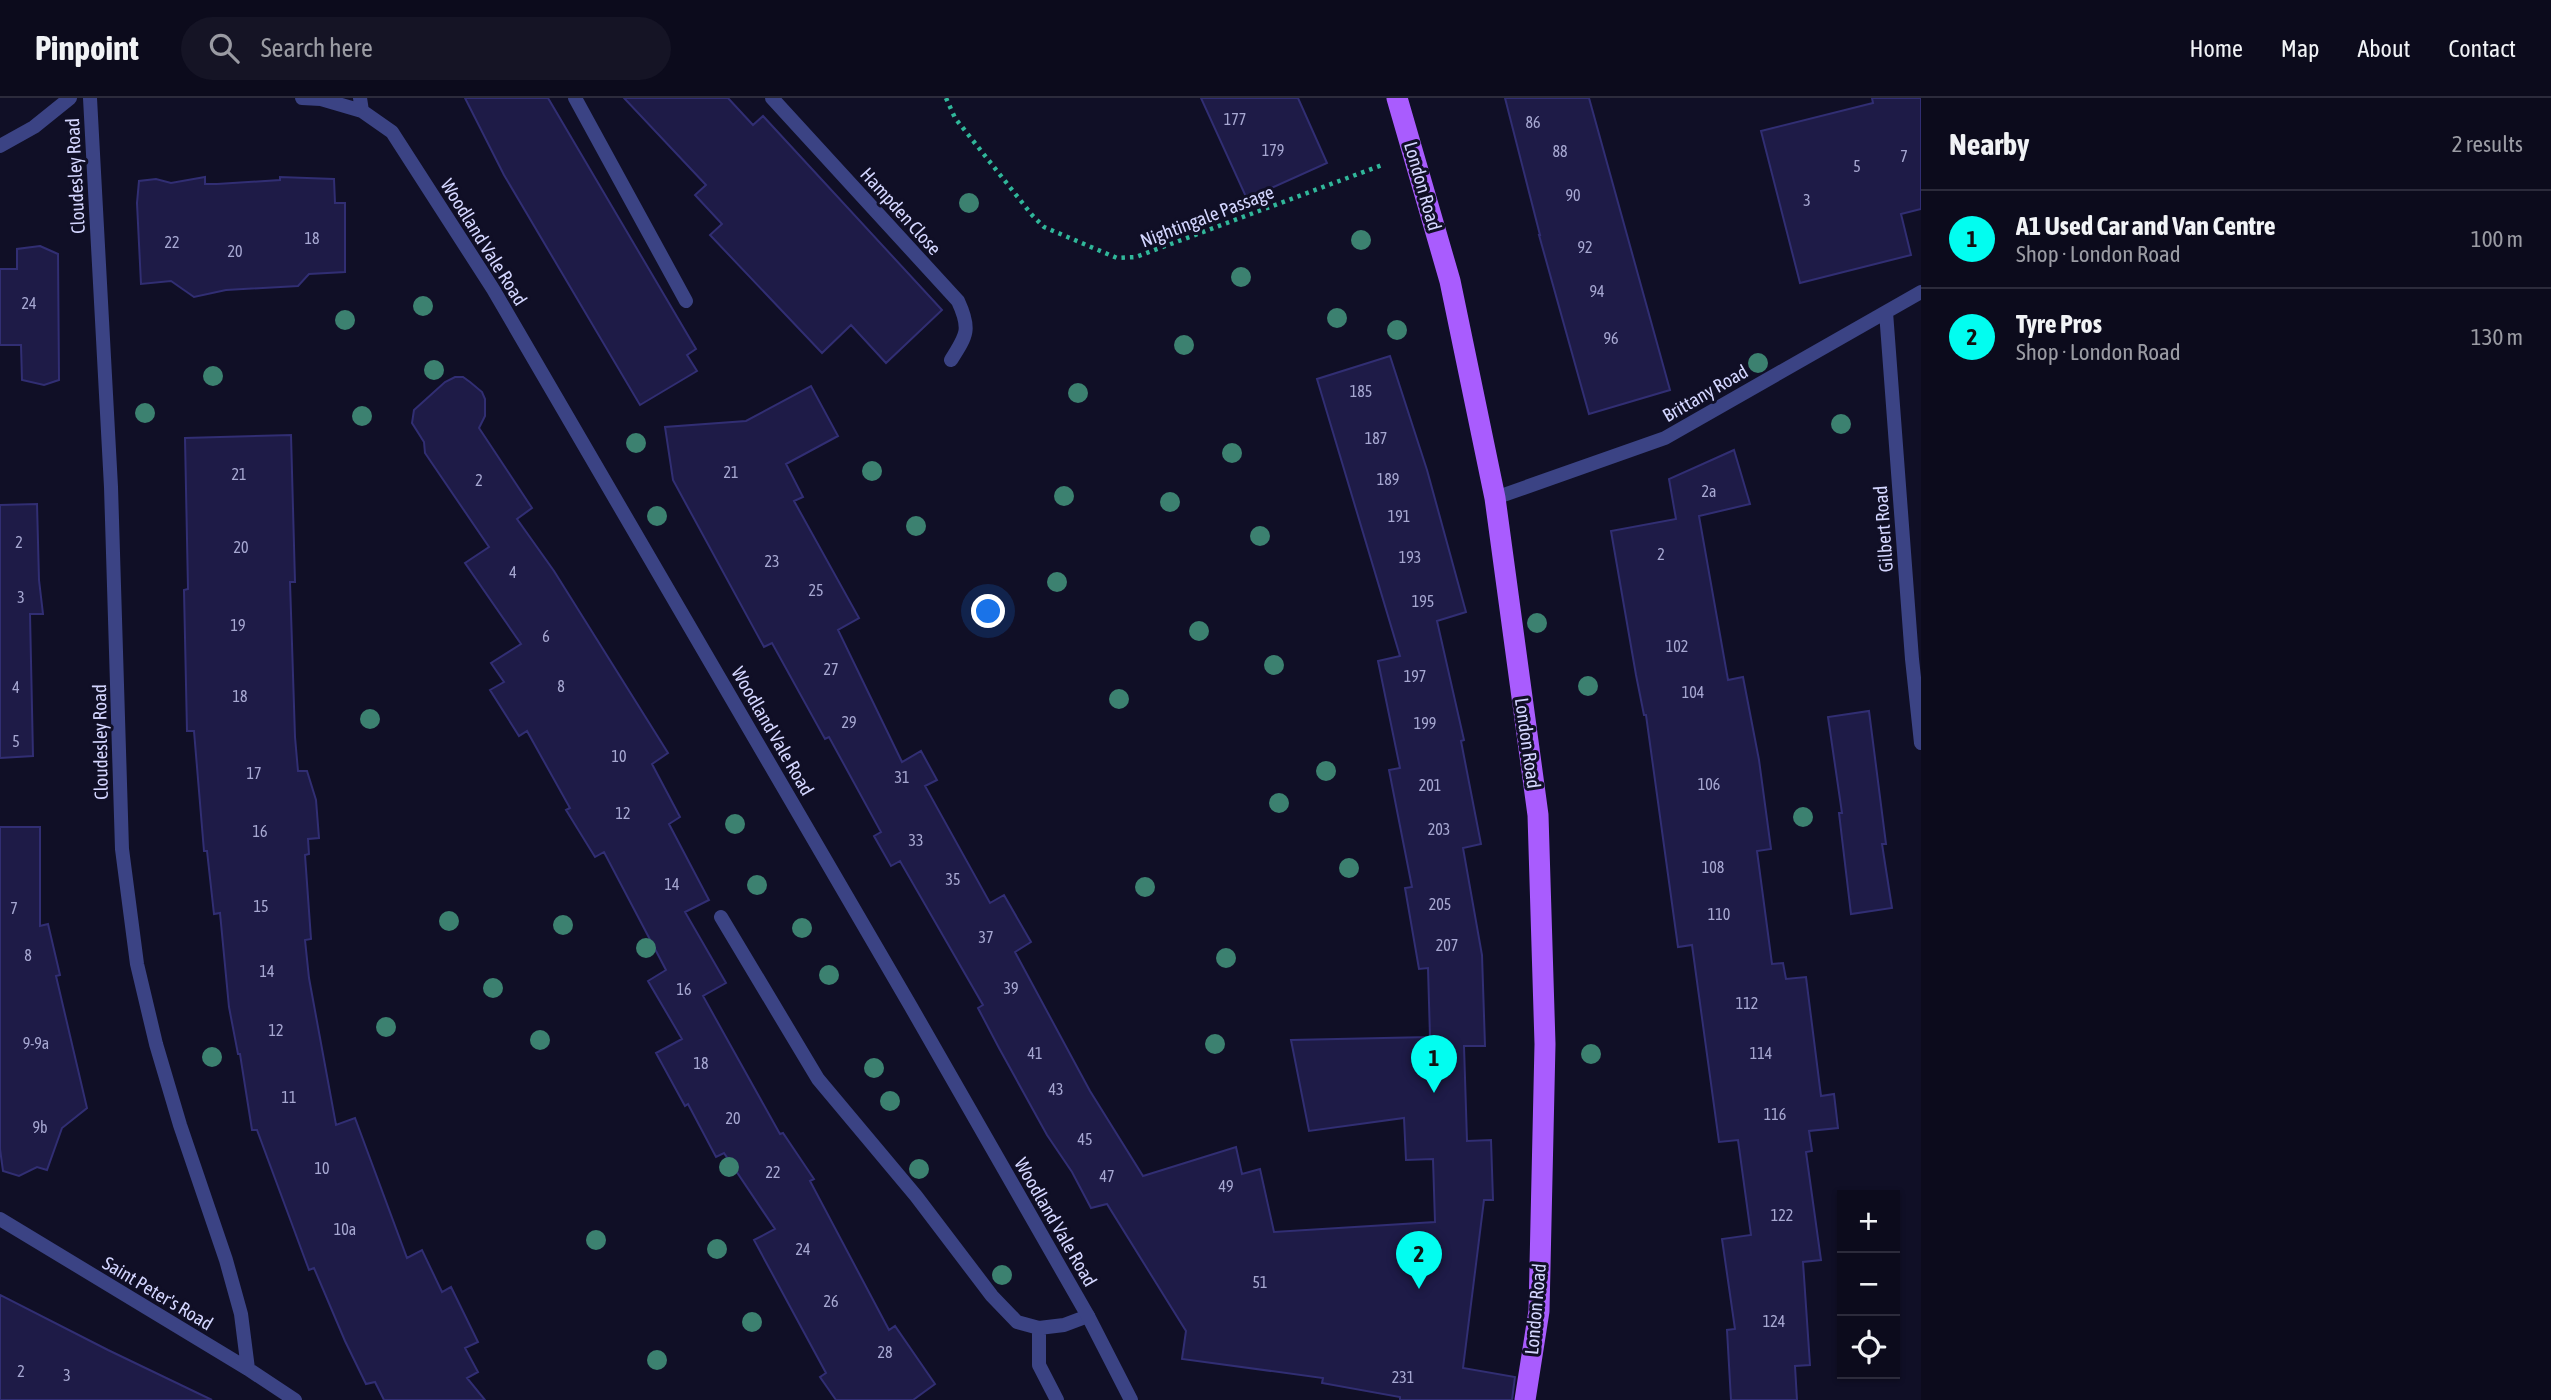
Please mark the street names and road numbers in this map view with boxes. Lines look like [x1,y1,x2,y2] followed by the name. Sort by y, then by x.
[61,118,89,234] street label: Cloudesley Road
[1400,139,1446,233] street label: London Road
[856,163,946,259] street label: Hampden Close
[436,175,532,309] street label: Woodland Vale Road
[1137,180,1277,252] street label: Nightingale Passage
[1658,360,1752,426] street label: Brittany Road
[1869,485,1897,573] street label: Gilbert Road
[727,663,819,799] street label: Woodland Vale Road
[88,684,112,800] street label: Cloudesley Road
[1511,696,1545,790] street label: London Road
[1010,1154,1102,1290] street label: Woodland Vale Road
[99,1252,217,1334] street label: Saint Peter's Road
[1520,1262,1550,1356] street label: London Road

